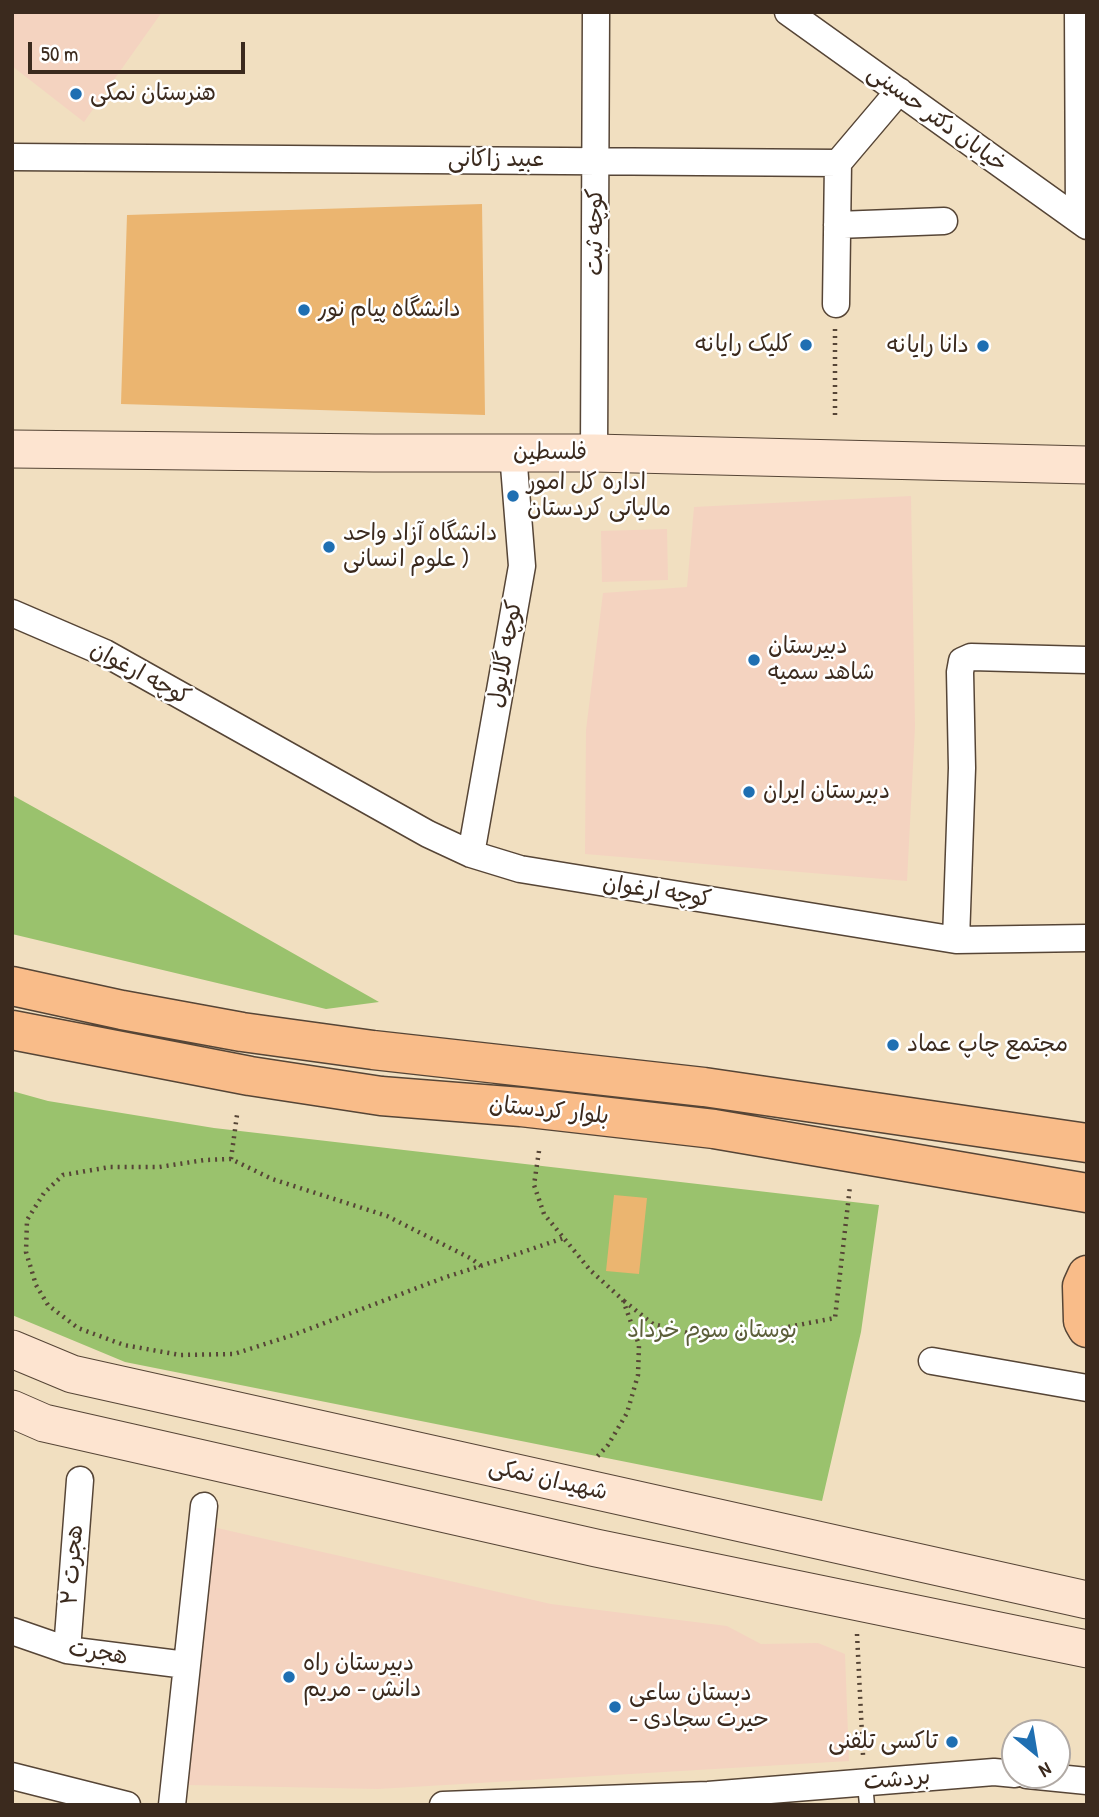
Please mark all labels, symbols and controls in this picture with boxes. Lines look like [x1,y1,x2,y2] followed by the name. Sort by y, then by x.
[32,28,248,72] scale bar
[41,39,78,68] text: 50 m
[862,59,1012,179] street label: خیابان دکتر حسینی
[90,80,216,108] place label: هنرستان نمکی
[68,86,84,102] marker: هنرستان نمکی
[448,146,544,174] street label: عبید زاکانی
[582,188,610,276] street label: کوچه ثبت
[318,296,461,324] place label: دانشگاه پیام نور
[296,302,312,318] marker: دانشگاه پیام نور
[695,331,792,359] place label: کلیک رایانه
[887,332,969,360] place label: دانا رایانه
[798,337,814,353] marker: کلیک رایانه
[975,338,991,354] marker: دانا رایانه
[513,439,587,467] street label: فلسطین
[527,469,671,523] place label: اداره کل امور مالیاتی کردستان
[505,488,521,504] marker: اداره کل امور مالیاتی کردستان
[343,520,497,574] place label: دانشگاه آزاد واحد علوم انسانی )
[321,539,337,555] marker: دانشگاه آزاد واحد علوم انسانی )
[483,598,529,710] street label: کوچه گلایول
[768,633,875,687] place label: دبیرستان شاهد سمیه
[85,636,195,712] street label: کوچه ارغوان
[746,652,762,668] marker: دبیرستان شاهد سمیه
[763,778,890,806] place label: دبیرستان ایران
[741,784,757,800] marker: دبیرستان ایران
[601,870,713,914] street label: کوچه ارغوان
[907,1031,1068,1059] place label: مجتمع چاپ عماد
[885,1037,901,1053] marker: مجتمع چاپ عماد
[488,1091,610,1131] street label: بلوار کردستان
[627,1317,797,1345] park label: بوستان سوم خرداد
[486,1453,610,1507] street label: شهیدان نمکی
[56,1524,90,1606] street label: هجرت ۲
[66,1635,130,1671] street label: هجرت
[303,1650,421,1704] place label: دبیرستان راه دانش - مریم
[281,1669,297,1685] marker: دبیرستان راه دانش - مریم
[629,1680,769,1734] place label: دبستان ساعی - حیرت سجادی
[607,1699,623,1715] marker: دبستان ساعی - حیرت سجادی
[1001,1719,1071,1789] north arrow
[828,1728,938,1756] place label: تاکسی تلفنی
[944,1734,960,1750] marker: تاکسی تلفنی
[1035,1757,1056,1784] text: N
[862,1763,932,1797] street label: بردشت

